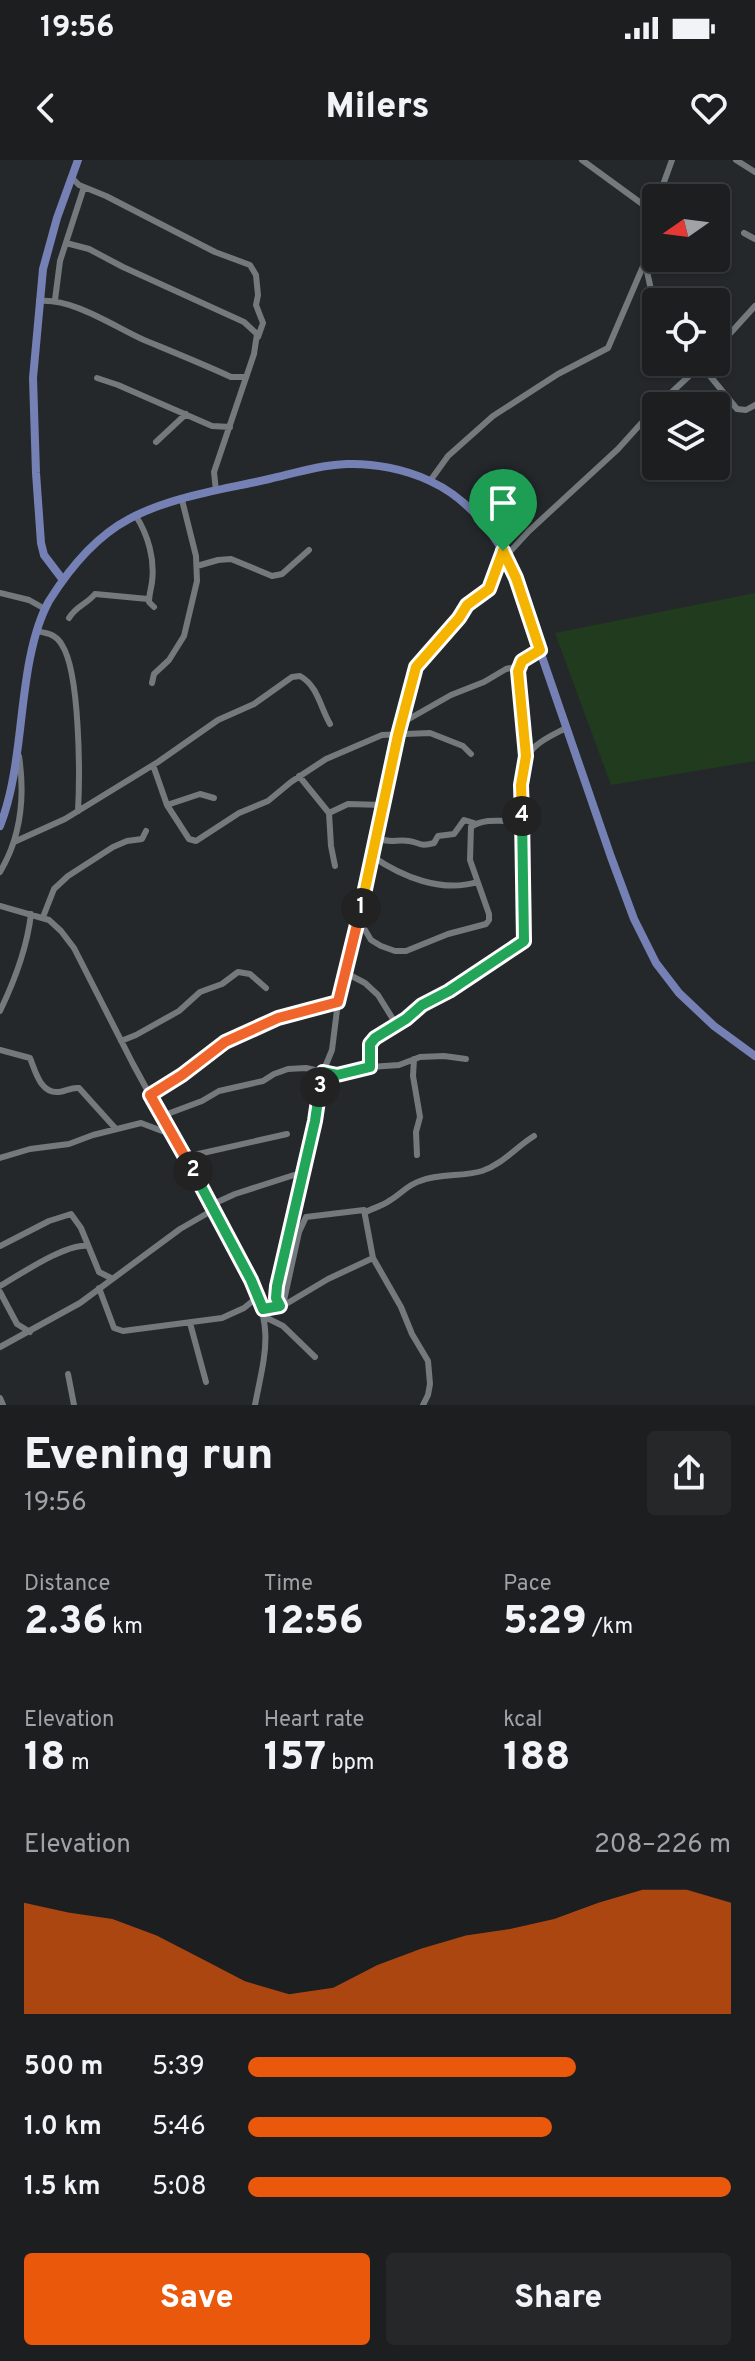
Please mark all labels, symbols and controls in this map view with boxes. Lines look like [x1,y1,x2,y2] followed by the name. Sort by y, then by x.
[40,10,115,47] text: 19:56
[326,85,429,131] text: Milers
[24,86,68,130] icon: back
[687,86,731,130] icon: heart
[642,184,730,272] north arrow
[642,184,730,480] map controls
[642,288,730,376] button: locate
[642,392,730,480] button: layers
[469,469,537,551] pin
[481,481,525,525] icon: arrive
[502,796,542,836] pin: 4
[515,802,529,829] text: 4
[341,888,381,928] pin: 1
[357,894,365,921] text: 1
[300,1067,340,1107] pin: 3
[313,1073,327,1100] text: 3
[173,1151,213,1191] pin: 2
[186,1157,200,1184] text: 2
[24,1429,273,1485] text: Evening run
[647,1431,731,1515] button: share
[24,1487,87,1520] text: 19:56
[24,1571,110,1598] text: Distance
[264,1571,313,1598] text: Time
[503,1571,552,1598] text: Pace
[24,1598,107,1648] text: 2.36
[264,1598,364,1648] text: 12:56
[503,1598,587,1648] text: 5:29
[107,1614,143,1641] text: km
[587,1614,633,1641] text: /km
[24,1707,114,1734] text: Elevation
[264,1707,364,1734] text: Heart rate
[503,1707,542,1734] text: kcal
[24,1734,66,1784] text: 18
[264,1734,326,1784] text: 157
[503,1734,571,1784] text: 188
[66,1750,90,1777] text: m
[326,1750,375,1777] text: bpm
[24,1829,131,1862] text: Elevation
[594,1829,731,1862] text: 208–226 m
[24,2051,103,2084] text: 500 m
[152,2051,205,2084] text: 5:39
[24,2111,102,2144] text: 1.0 km
[152,2111,206,2144] text: 5:46
[24,2171,101,2204] text: 1.5 km
[152,2171,207,2204] text: 5:08
[24,2253,370,2345] button: Save
[386,2253,731,2345] button: Share

